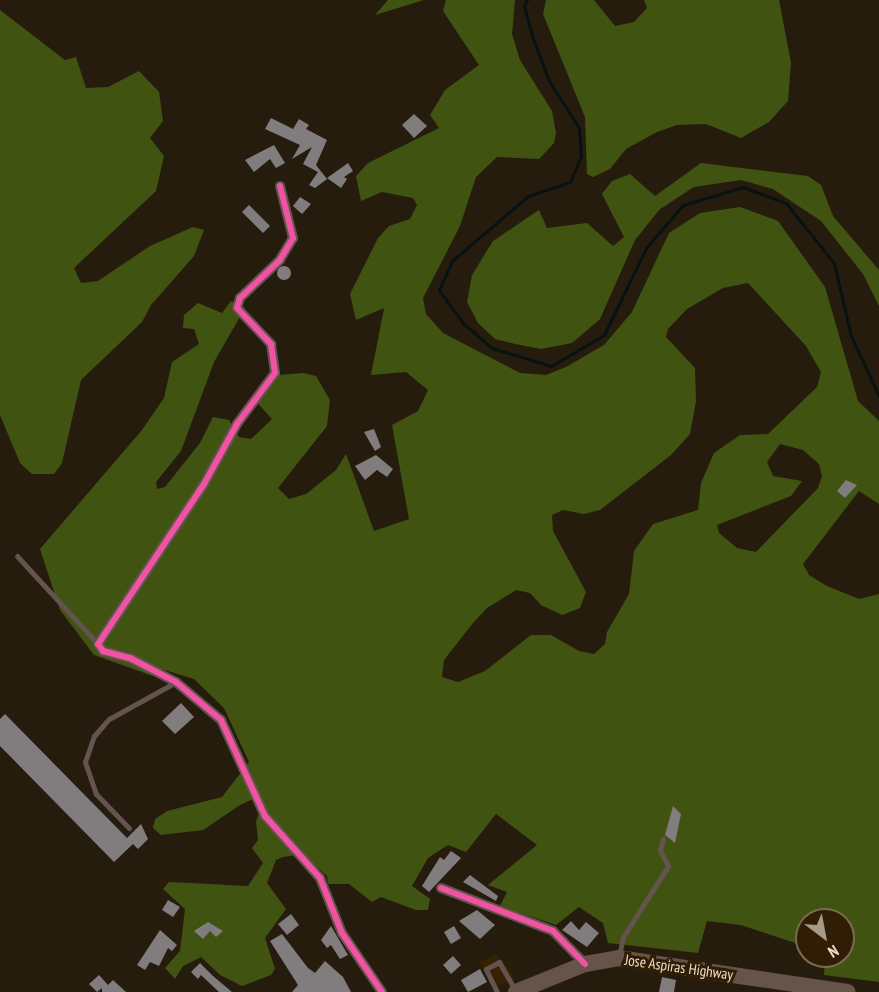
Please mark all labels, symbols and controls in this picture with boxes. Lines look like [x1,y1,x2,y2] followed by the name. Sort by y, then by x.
[795,908,855,968] north arrow
[825,941,842,962] text: N
[623,950,735,984] street label: Jose Aspiras Highway

